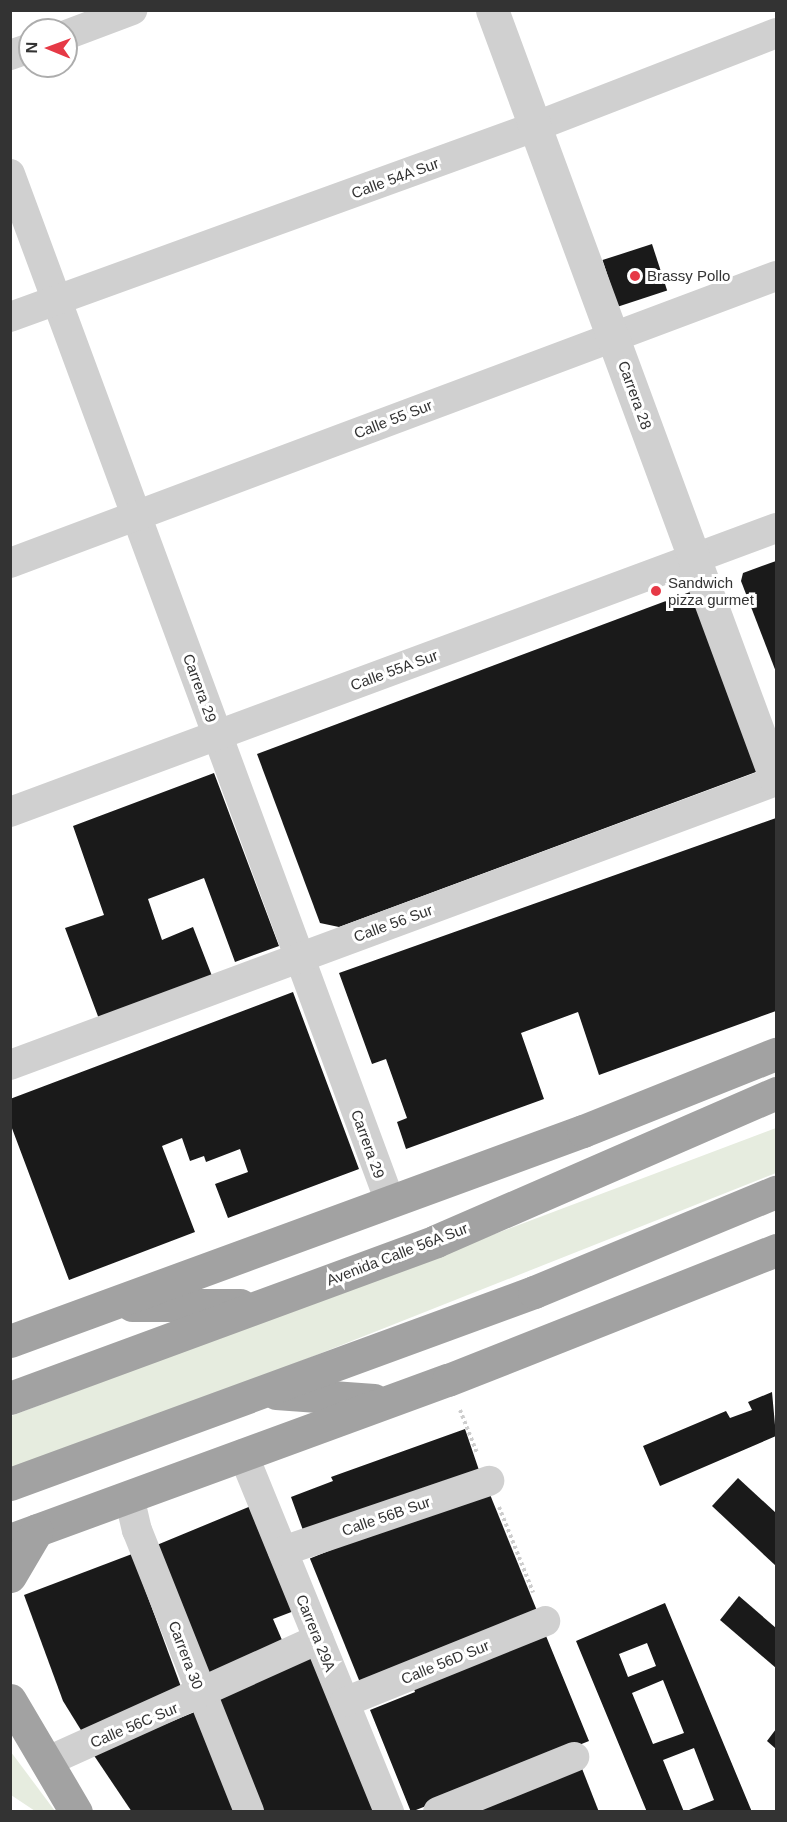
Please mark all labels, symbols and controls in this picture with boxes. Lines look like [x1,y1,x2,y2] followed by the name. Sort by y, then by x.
[18,18,78,78] north arrow
[23,42,40,54] text: N
[348,154,442,202] street label: Calle 54A Sur
[647,267,730,285] place label: Brassy Pollo
[628,269,642,283] marker: Brassy Pollo
[614,358,656,432] street label: Carrera 28
[351,396,435,442] street label: Calle 55 Sur
[668,573,754,608] place label: Sandwich pizza gurmet
[649,584,663,598] marker: Sandwich pizza gurmet
[347,646,441,694] street label: Calle 55A Sur
[179,651,221,725] street label: Carrera 29
[351,900,435,946] street label: Calle 56 Sur
[347,1107,389,1181] street label: Carrera 29
[323,1219,471,1289] street label: Avenida Calle 56A Sur
[339,1492,433,1540] street label: Calle 56B Sur
[292,1592,340,1674] street label: Carrera 29A
[165,1618,207,1692] street label: Carrera 30
[398,1636,492,1688] street label: Calle 56D Sur
[88,1698,180,1752] street label: Calle 56C Sur

